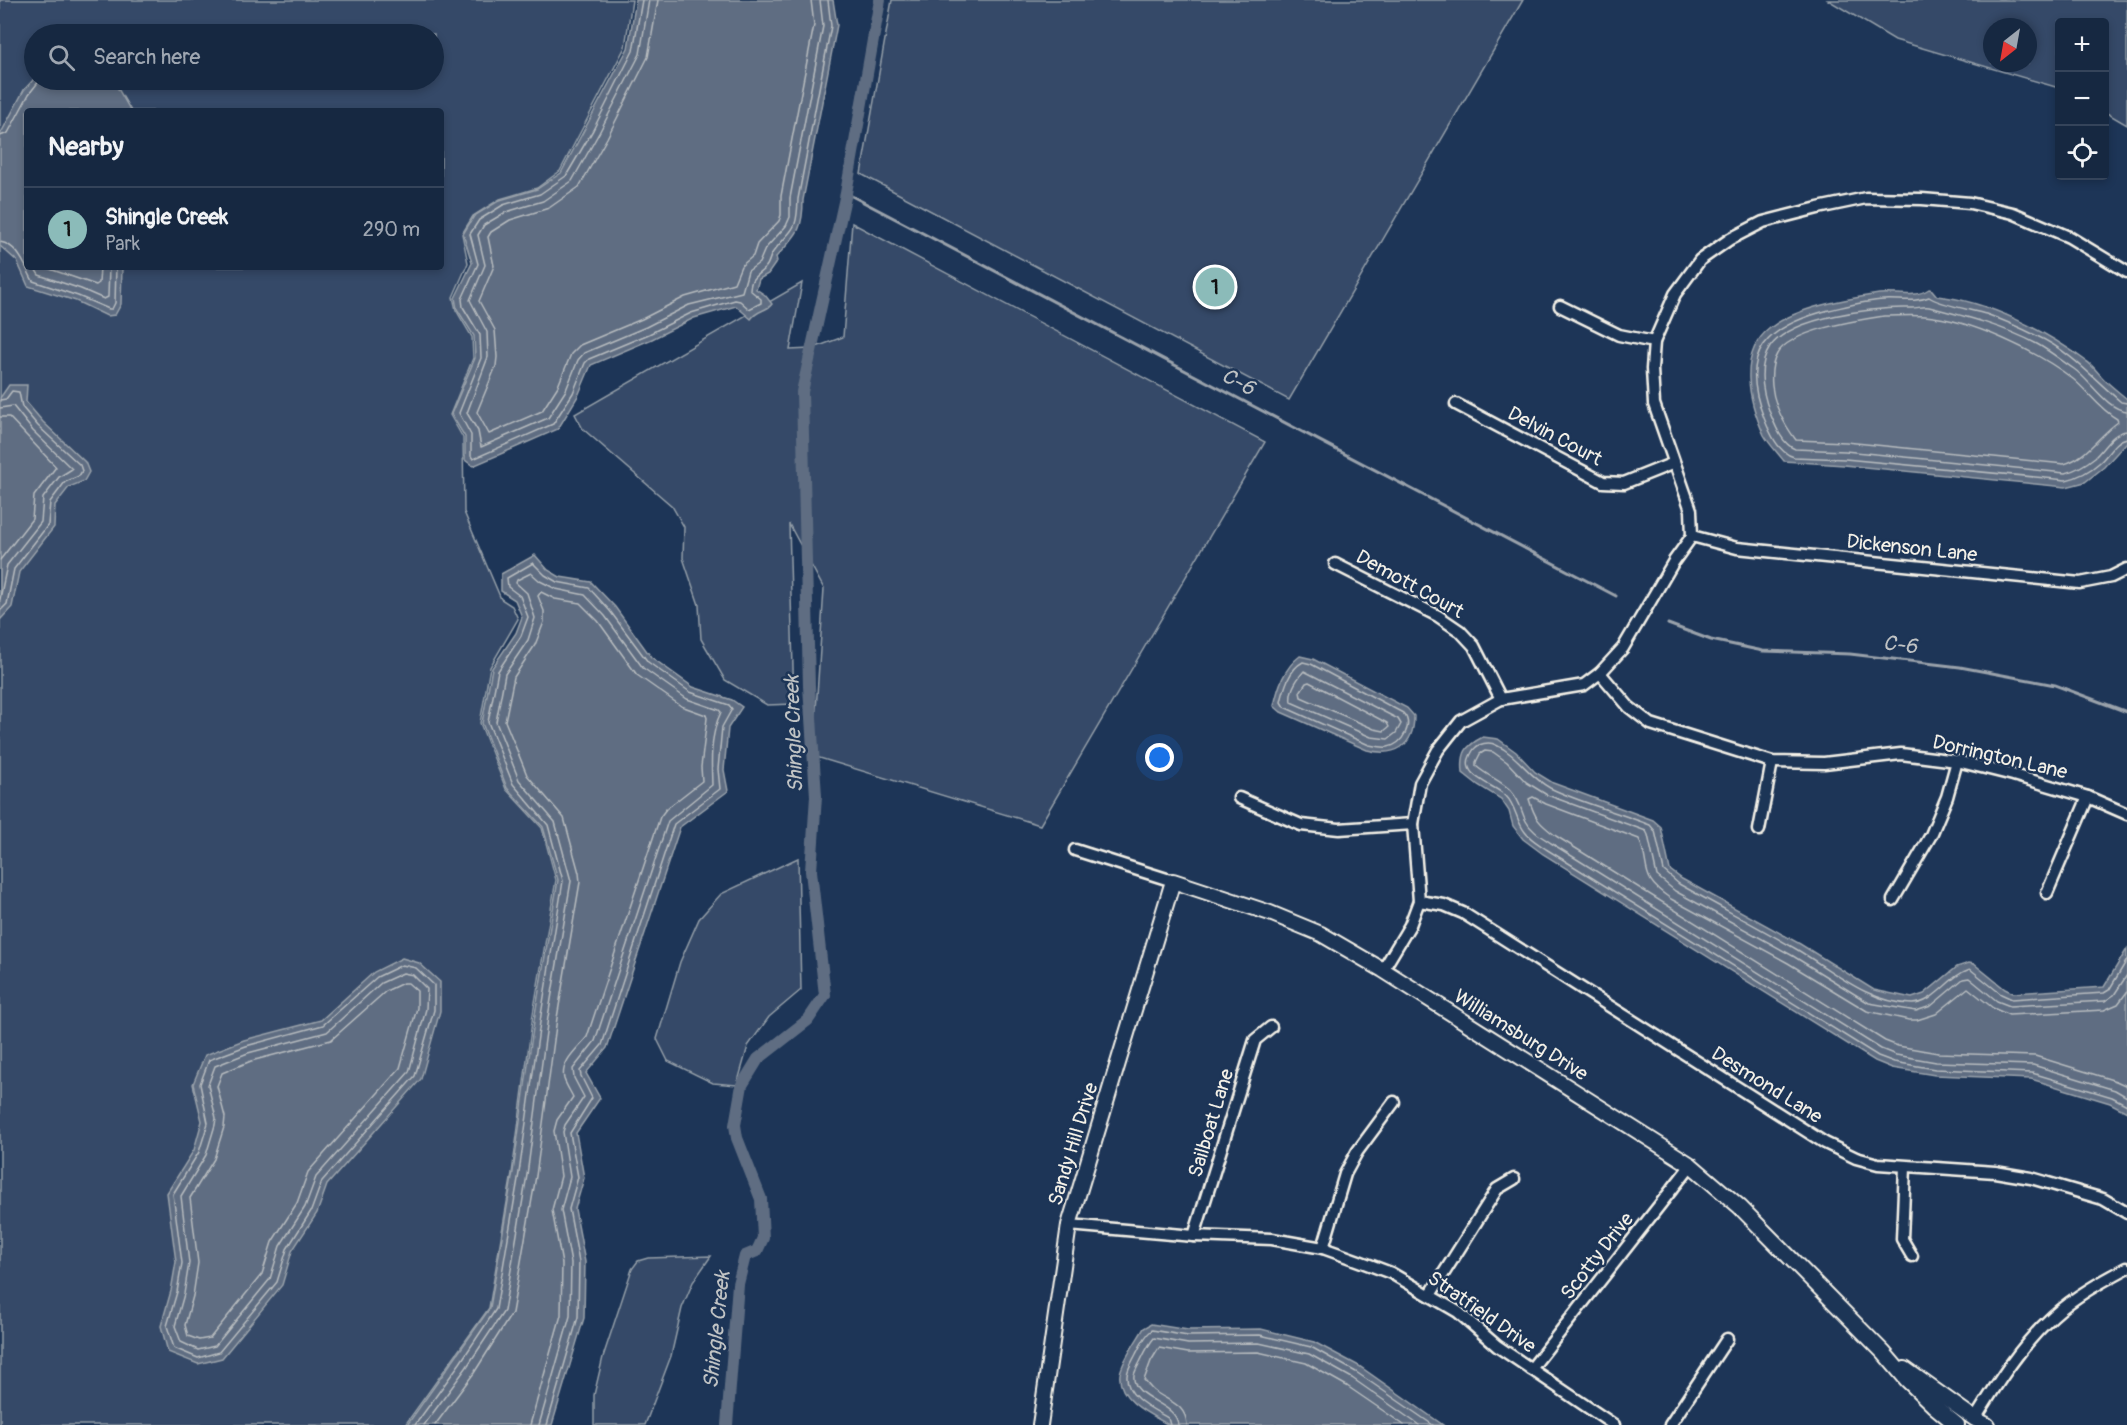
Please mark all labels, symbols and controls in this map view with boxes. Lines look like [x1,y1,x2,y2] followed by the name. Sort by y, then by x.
[1983,18,2037,72] north arrow
[2055,18,2109,180] map controls
[2055,18,2109,72] button: +
[24,24,444,90] search box
[45,41,78,74] icon: search
[93,43,200,71] text: Search here
[2055,72,2109,126] button: −
[2055,126,2109,180] button: locate
[48,131,124,163] text: Nearby
[105,203,228,231] text: Shingle Creek
[64,217,71,242] text: 1
[363,217,420,242] text: 290 m
[105,231,140,256] text: Park
[1196,264,1234,310] pin: 1
[1217,362,1261,403] water label: C-6
[1503,401,1607,472] street label: Delvin Court
[1845,529,1979,567] street label: Dickenson Lane
[1352,544,1469,624] street label: Demott Court
[1881,630,1920,661] water label: C-6
[778,672,810,793] water label: Shingle Creek
[1930,729,2070,785] street label: Dorrington Lane
[1145,743,1174,772] your location
[1449,984,1593,1086] street label: Williamsburg Drive
[1707,1041,1827,1129] street label: Desmond Lane
[1183,1066,1239,1180] street label: Sailboat Lane
[1042,1079,1104,1208] street label: Sandy Hill Drive
[1555,1207,1639,1305] street label: Scotty Drive
[1423,1265,1541,1359] street label: Stratfield Drive
[697,1268,737,1390] water label: Shingle Creek

